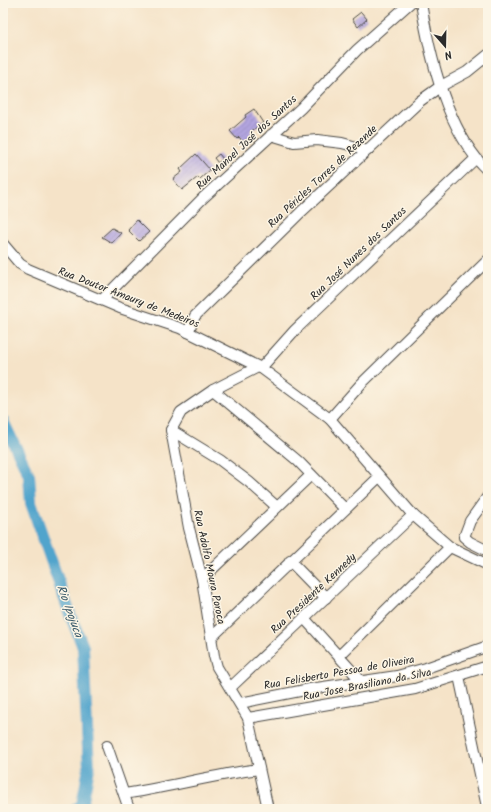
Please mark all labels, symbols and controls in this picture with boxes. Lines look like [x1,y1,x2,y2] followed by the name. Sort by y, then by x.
[425,26,465,66] north arrow
[442,45,454,64] text: N
[192,91,301,194] street label: Rua Manoel José dos Santos
[264,121,382,233] street label: Rua Péricles Torres de Rezende
[306,202,411,305] street label: Rua José Nunes dos Santos
[55,263,202,333] street label: Rua Doutor Amaury de Medeiros
[188,508,230,626] street label: Rua Adolfo Moura Poroca
[267,548,361,638] street label: Rua Presidente Kennedy
[51,582,88,641] water label: Rio Ipojuca
[262,651,416,695] street label: Rua Felisberto Pessoa de Oliveira
[302,664,433,706] street label: Rua Jose Brasiliano da Silva

